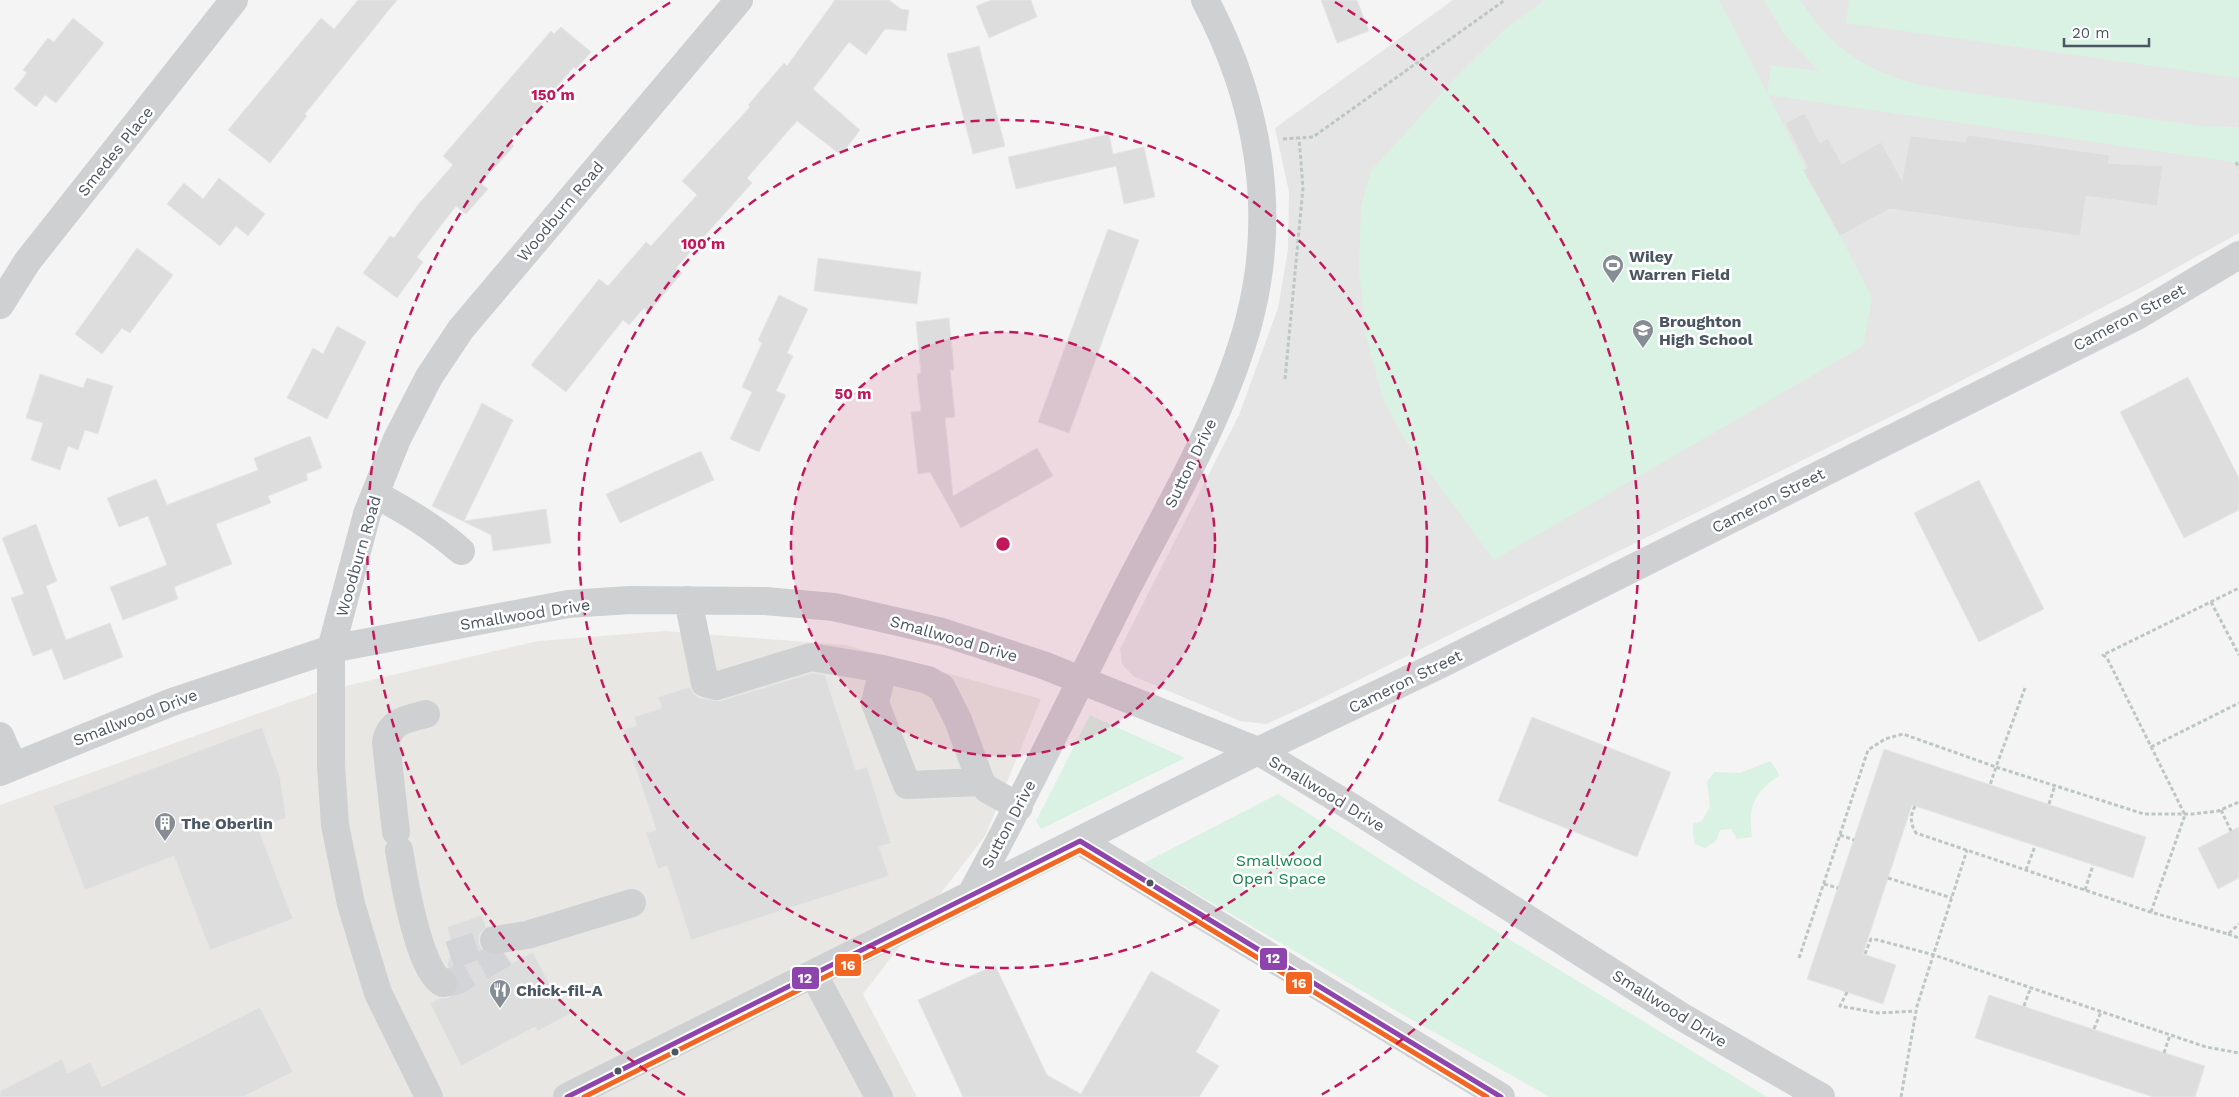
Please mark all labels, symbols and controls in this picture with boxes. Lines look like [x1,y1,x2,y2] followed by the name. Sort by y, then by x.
[2064,15,2149,47] scale bar
[2072,24,2110,42] text: 20 m
[531,86,575,104] text: 150 m
[73,103,157,200] street label: Smedes Place
[513,157,608,265] street label: Woodburn Road
[681,235,725,253] text: 100 m
[1629,247,1730,284] place label: Wiley Warren Field
[1601,253,1625,284] sports icon: Wiley Warren Field
[2070,280,2189,355] street label: Cameron Street
[1659,312,1753,349] place label: Broughton High School
[1631,318,1655,349] school or university icon: Broughton High School
[835,385,871,403] text: 50 m
[1161,415,1220,511] street label: Sutton Drive
[1709,464,1828,537] street label: Cameron Street
[332,493,385,619] street label: Woodburn Road
[994,535,1012,553] centre of rings
[459,595,592,634] street label: Smallwood Drive
[888,611,1020,666] street label: Smallwood Drive
[1345,646,1465,717] street label: Cameron Street
[70,685,200,750] street label: Smallwood Drive
[1265,751,1388,835] street label: Smallwood Drive
[977,777,1040,872] street label: Sutton Drive
[153,811,177,842] building icon: The Oberlin
[181,814,273,833] place label: The Oberlin
[1232,851,1326,888] park label: Smallwood Open Space
[1145,878,1155,888] unlabelled marker
[1259,947,1288,971] line badge: 12
[1266,950,1280,966] text: 12
[834,953,862,977] line badge: 16
[841,957,856,973] text: 16
[1609,965,1731,1051] street label: Smallwood Drive
[791,966,820,990] line badge: 12
[798,970,812,986] text: 12
[1285,971,1313,995] line badge: 16
[1292,975,1307,991] text: 16
[488,978,512,1009] restaurant icon: Chick-fil-A
[516,981,603,1000] place label: Chick-fil-A
[670,1047,680,1057] unlabelled marker
[613,1066,623,1076] unlabelled marker

